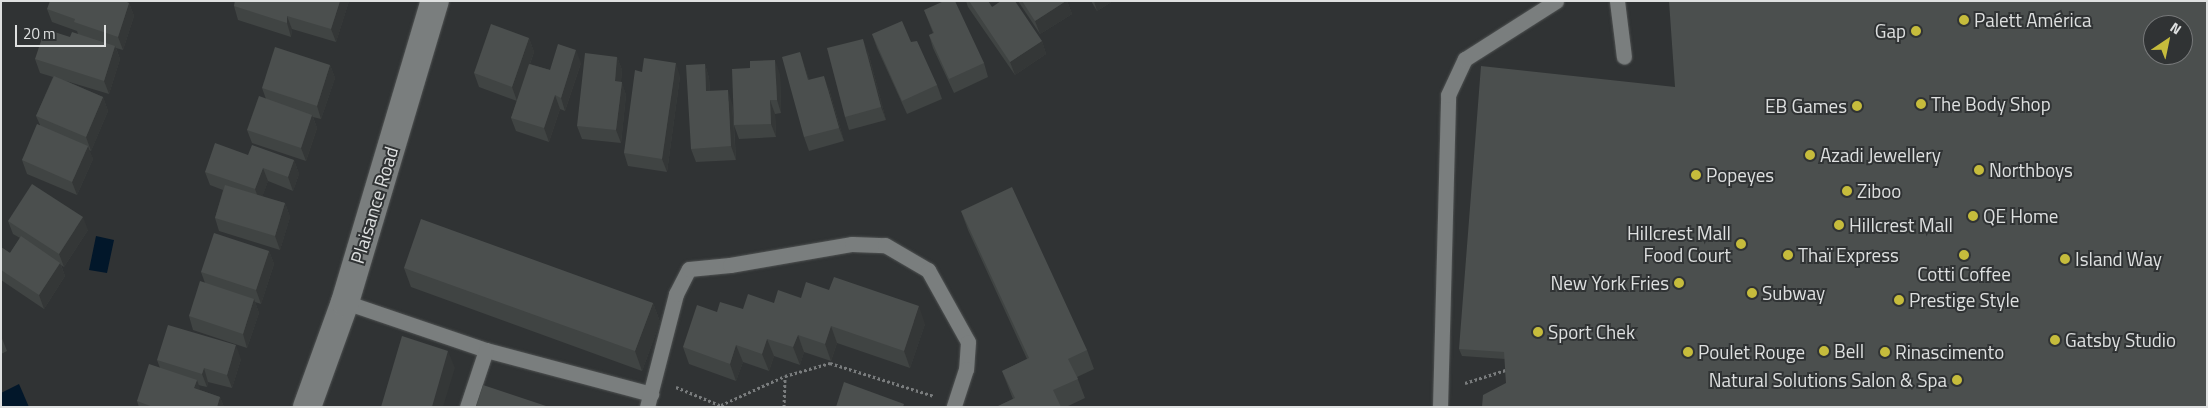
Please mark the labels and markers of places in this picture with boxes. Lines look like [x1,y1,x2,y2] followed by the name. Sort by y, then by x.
[1974,9,2091,31] place label: Palett América
[1958,14,1970,26] marker: Palett América
[1875,20,1906,42] place label: Gap
[1910,25,1922,37] marker: Gap
[1931,93,2051,115] place label: The Body Shop
[1765,95,1847,117] place label: EB Games
[1915,98,1927,110] marker: The Body Shop
[1851,100,1863,112] marker: EB Games
[1820,144,1941,166] place label: Azadi Jewellery
[1804,149,1816,161] marker: Azadi Jewellery
[1989,159,2073,181] place label: Northboys
[1706,164,1774,186] place label: Popeyes
[1973,164,1985,176] marker: Northboys
[1690,169,1702,181] marker: Popeyes
[1857,180,1901,202] place label: Ziboo
[1841,185,1853,197] marker: Ziboo
[1983,205,2058,227] place label: QE Home
[1967,210,1979,222] marker: QE Home
[1849,214,1953,236] place label: Hillcrest Mall
[1833,219,1845,231] marker: Hillcrest Mall
[1627,222,1731,266] place label: Hillcrest Mall Food Court
[1735,238,1747,250] marker: Hillcrest Mall Food Court
[1798,244,1899,266] place label: Thaï Express
[2075,248,2162,270] place label: Island Way
[1782,249,1794,261] marker: Thaï Express
[1958,249,1970,261] marker: Cotti Coffee
[2059,253,2071,265] marker: Island Way
[1917,263,2011,285] place label: Cotti Coffee
[1551,272,1669,294] place label: New York Fries
[1673,277,1685,289] marker: New York Fries
[1762,282,1825,304] place label: Subway
[1746,287,1758,299] marker: Subway
[1909,289,2019,311] place label: Prestige Style
[1893,294,1905,306] marker: Prestige Style
[1548,321,1635,343] place label: Sport Chek
[1532,326,1544,338] marker: Sport Chek
[2065,329,2176,351] place label: Gatsby Studio
[2049,334,2061,346] marker: Gatsby Studio
[1834,340,1864,362] place label: Bell
[1698,341,1805,363] place label: Poulet Rouge
[1895,341,2004,363] place label: Rinascimento
[1818,345,1830,357] marker: Bell
[1682,346,1694,358] marker: Poulet Rouge
[1879,346,1891,358] marker: Rinascimento
[1709,369,1947,391] place label: Natural Solutions Salon & Spa
[1951,374,1963,386] marker: Natural Solutions Salon & Spa

